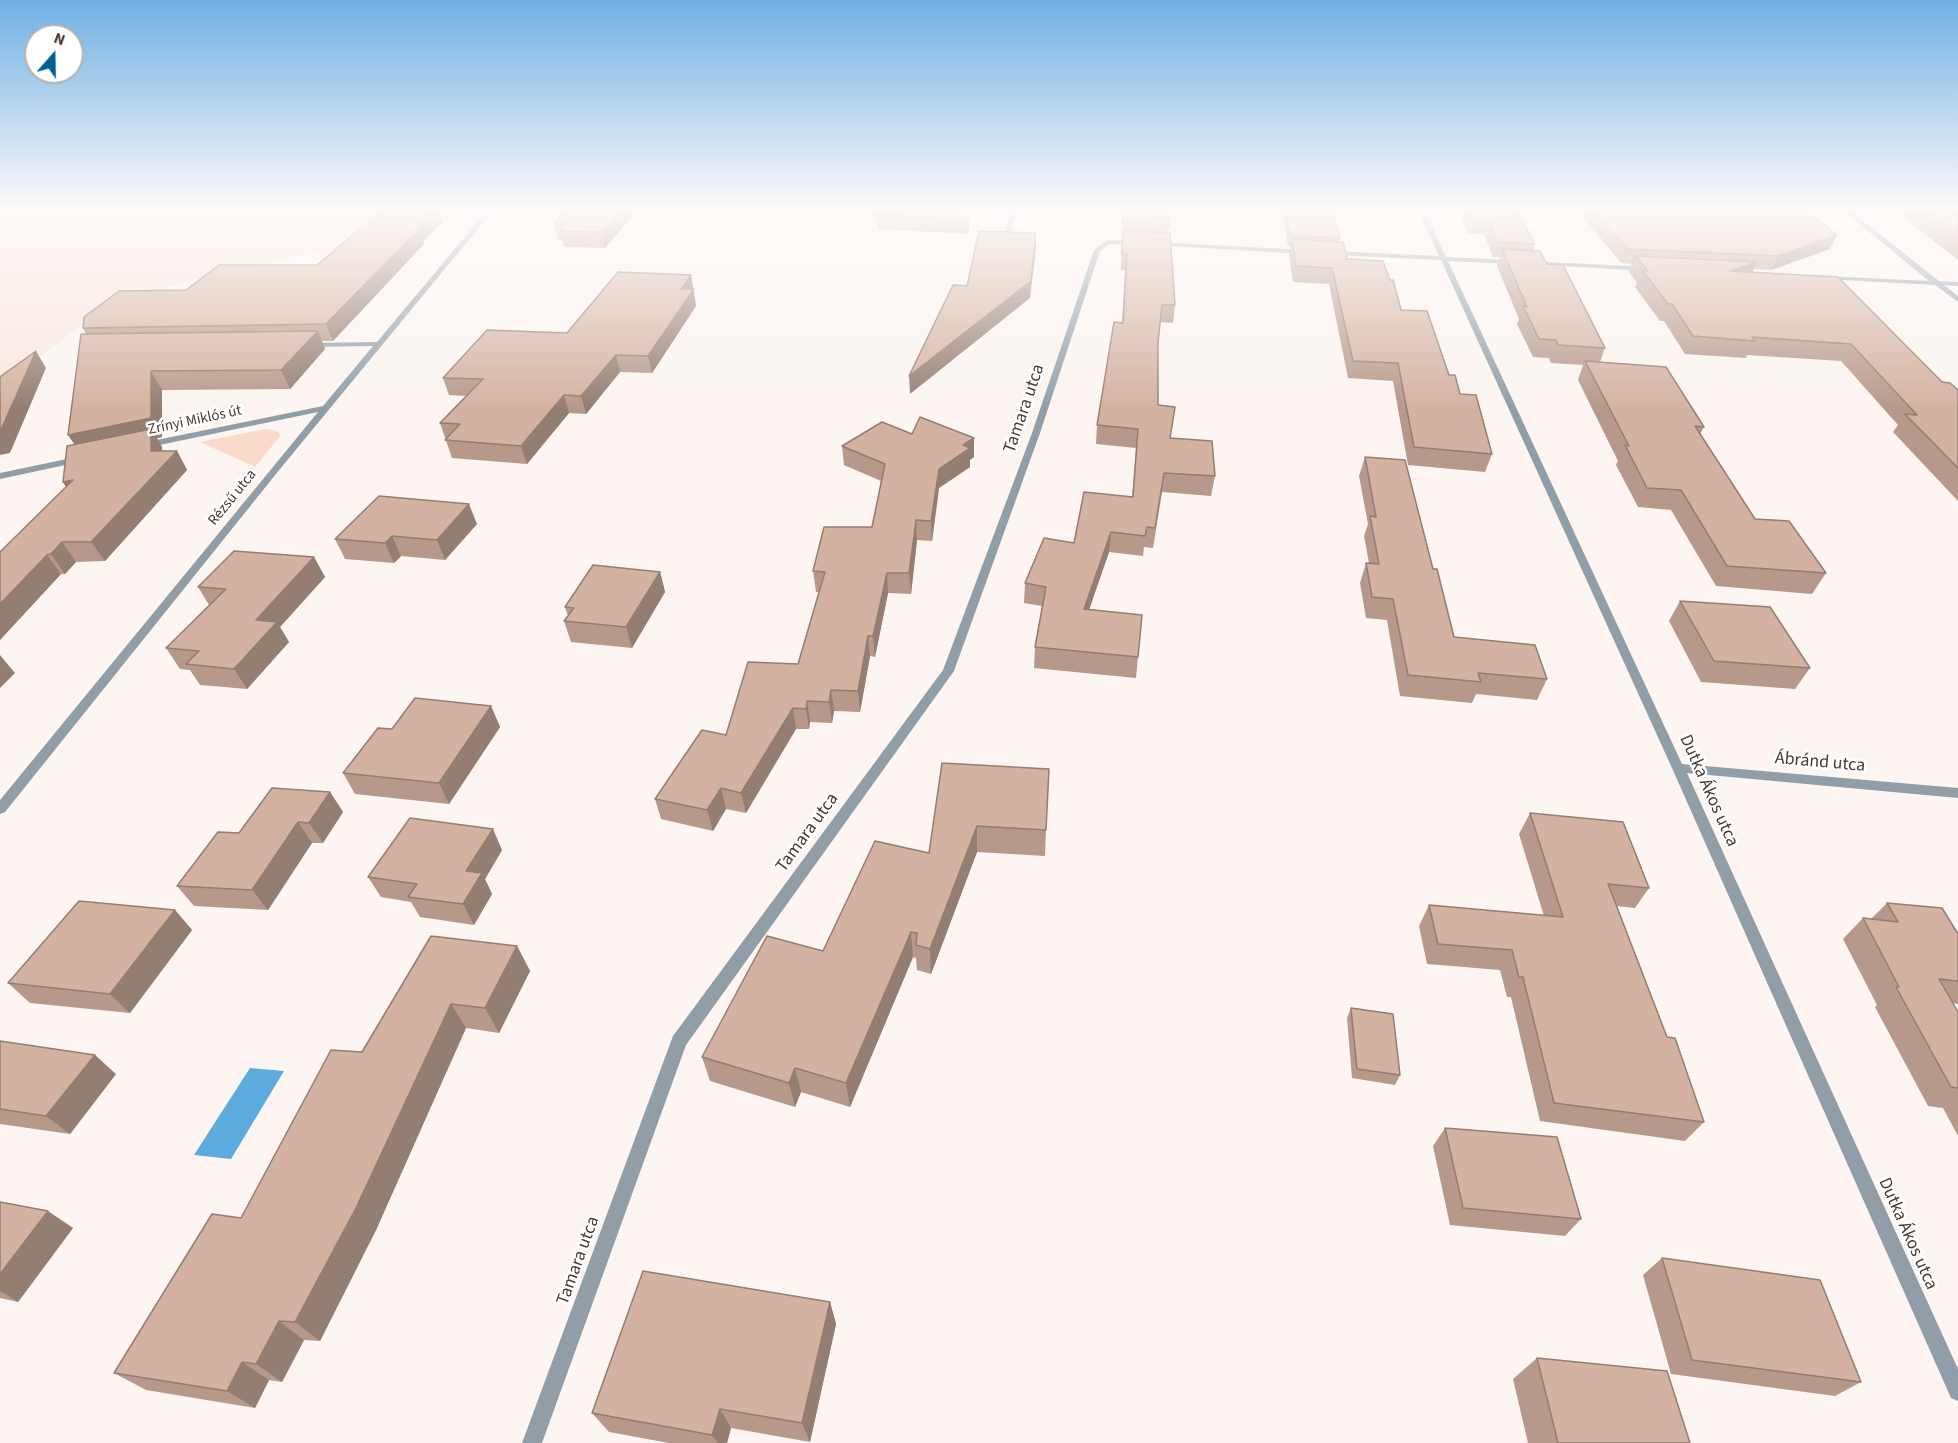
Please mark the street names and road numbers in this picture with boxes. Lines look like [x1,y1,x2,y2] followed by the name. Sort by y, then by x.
[1000,362,1050,456] street label: Tamara utca
[147,402,243,440] street label: Zrínyi Miklós út
[205,466,261,530] street label: Rézsű utca
[1674,732,1742,850] street label: Dutka Ákos utca
[1774,748,1866,778] street label: Ábránd utca
[772,789,844,877] street label: Tamara utca
[1873,1175,1941,1293] street label: Dutka Ákos utca
[553,1214,605,1308] street label: Tamara utca

